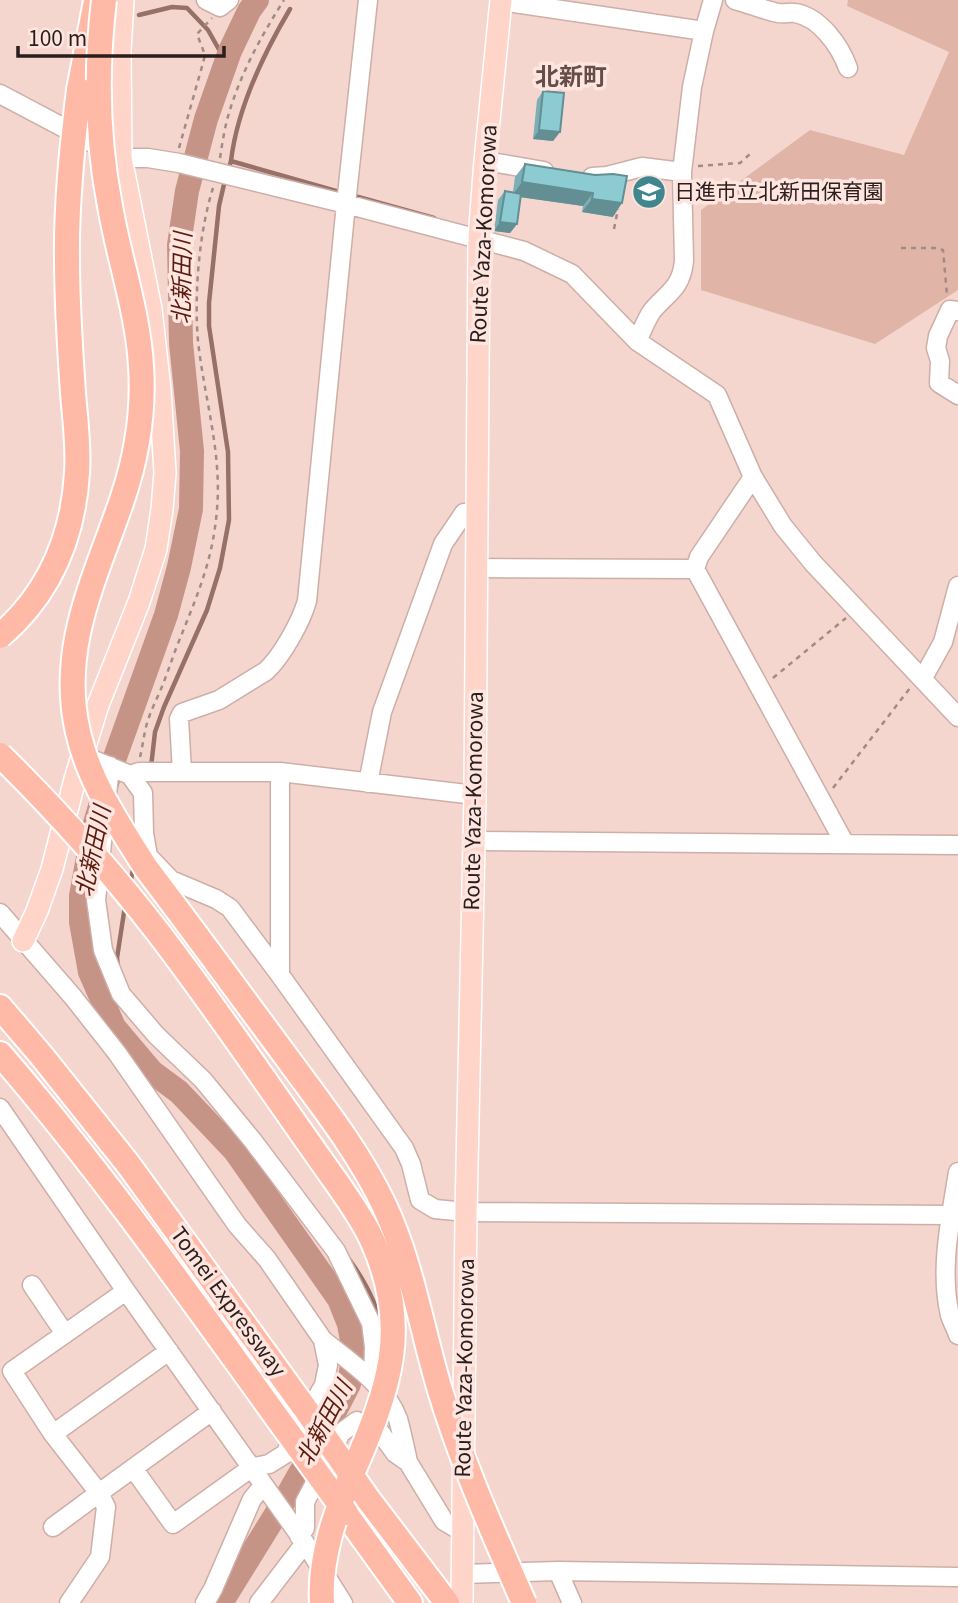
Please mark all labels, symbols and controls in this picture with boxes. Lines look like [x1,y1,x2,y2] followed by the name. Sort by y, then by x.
[18,14,224,58] scale bar
[28,22,87,52] text: 100 m
[535,57,607,92] district label: 北新町
[461,124,503,344] street label: Route Yaza-Komorowa
[630,173,668,211] school or university icon: 日進市立北新田保育園
[674,175,884,205] place label: 日進市立北新田保育園
[162,229,198,324] water label: 北新田川
[455,691,489,911] street label: Route Yaza-Komorowa
[65,799,118,899] water label: 北新田川
[165,1220,294,1382] street label: Tomei Expressway
[446,1258,480,1478] street label: Route Yaza-Komorowa
[286,1371,360,1471] water label: 北新田川

